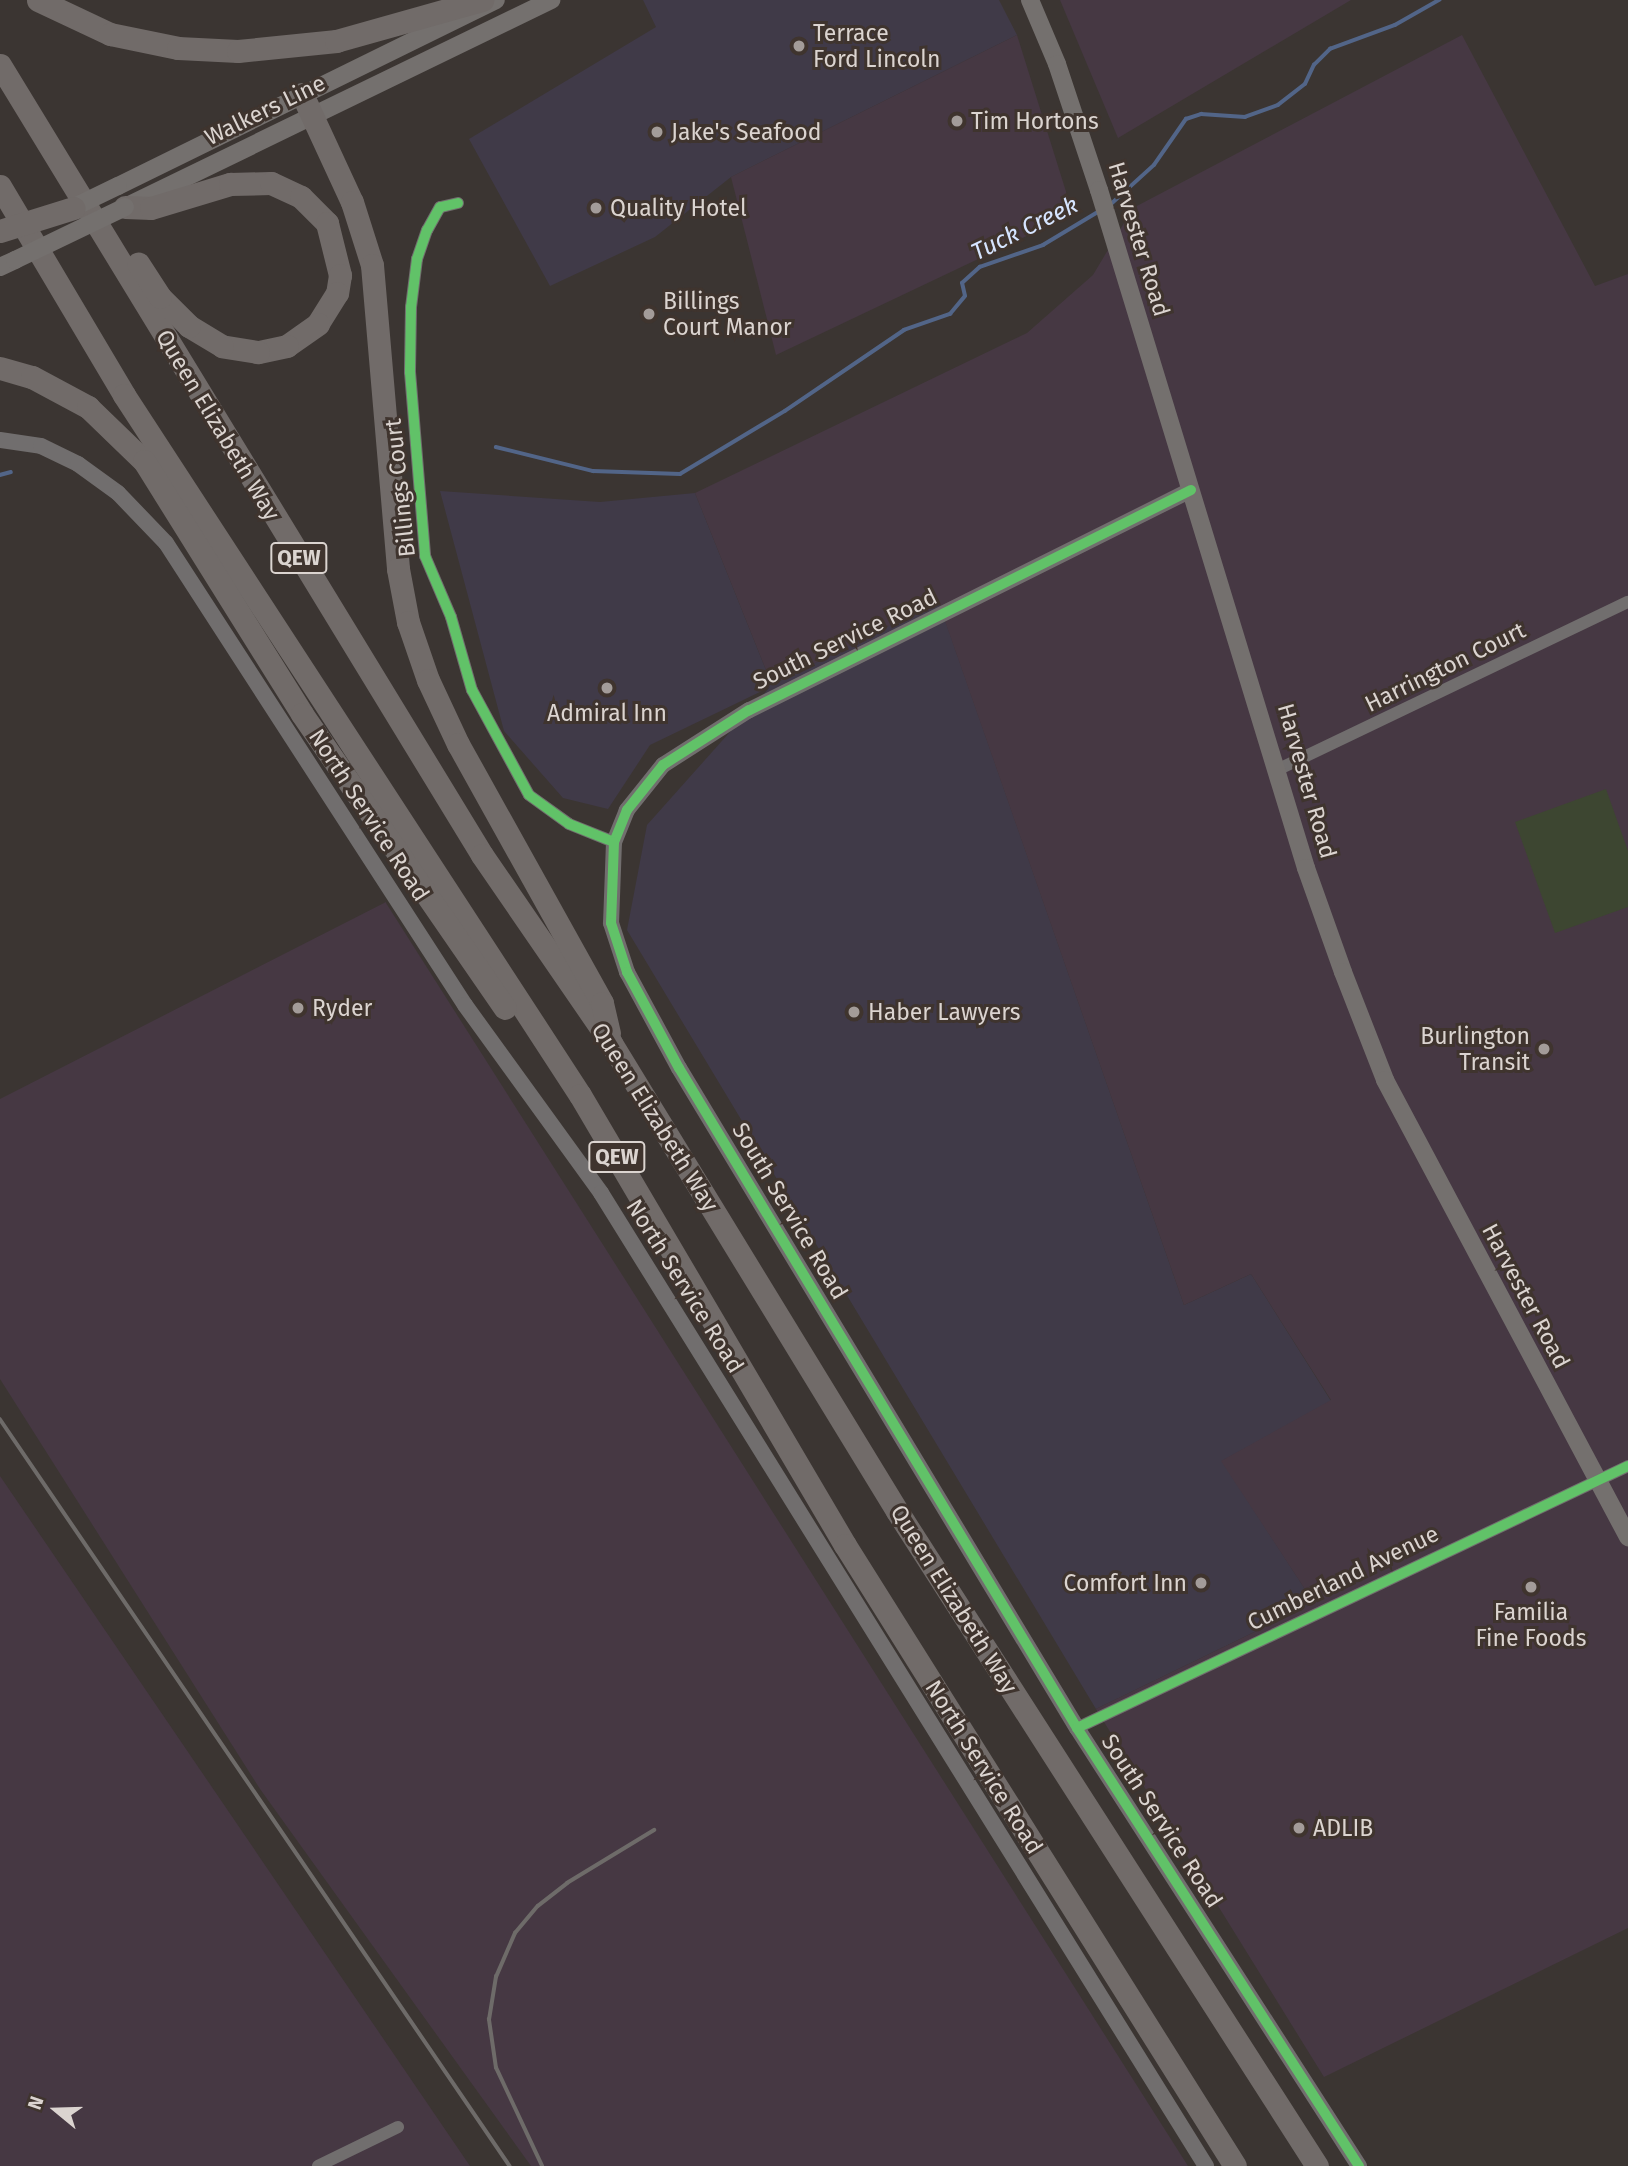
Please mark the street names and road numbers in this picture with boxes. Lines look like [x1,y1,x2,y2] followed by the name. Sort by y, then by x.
[200,69,330,151] street label: Walkers Line
[1102,158,1176,320] street label: Harvester Road
[150,325,286,525] street label: Queen Elizabeth Way
[379,417,421,559] street label: Billings Court
[269,540,329,576] road number: QEW
[749,583,941,695] street label: South Service Road
[1360,616,1530,718] street label: Harrington Court
[1272,700,1342,862] street label: Harvester Road
[303,724,435,906] street label: North Service Road
[586,1018,724,1216] street label: Queen Elizabeth Way
[726,1118,854,1304] street label: South Service Road
[587,1140,647,1174] road number: QEW
[620,1194,750,1378] street label: North Service Road
[1476,1219,1576,1373] street label: Harvester Road
[885,1500,1023,1698] street label: Queen Elizabeth Way
[1243,1520,1443,1636] street label: Cumberland Avenue
[919,1675,1049,1859] street label: North Service Road
[1096,1729,1228,1913] street label: South Service Road

